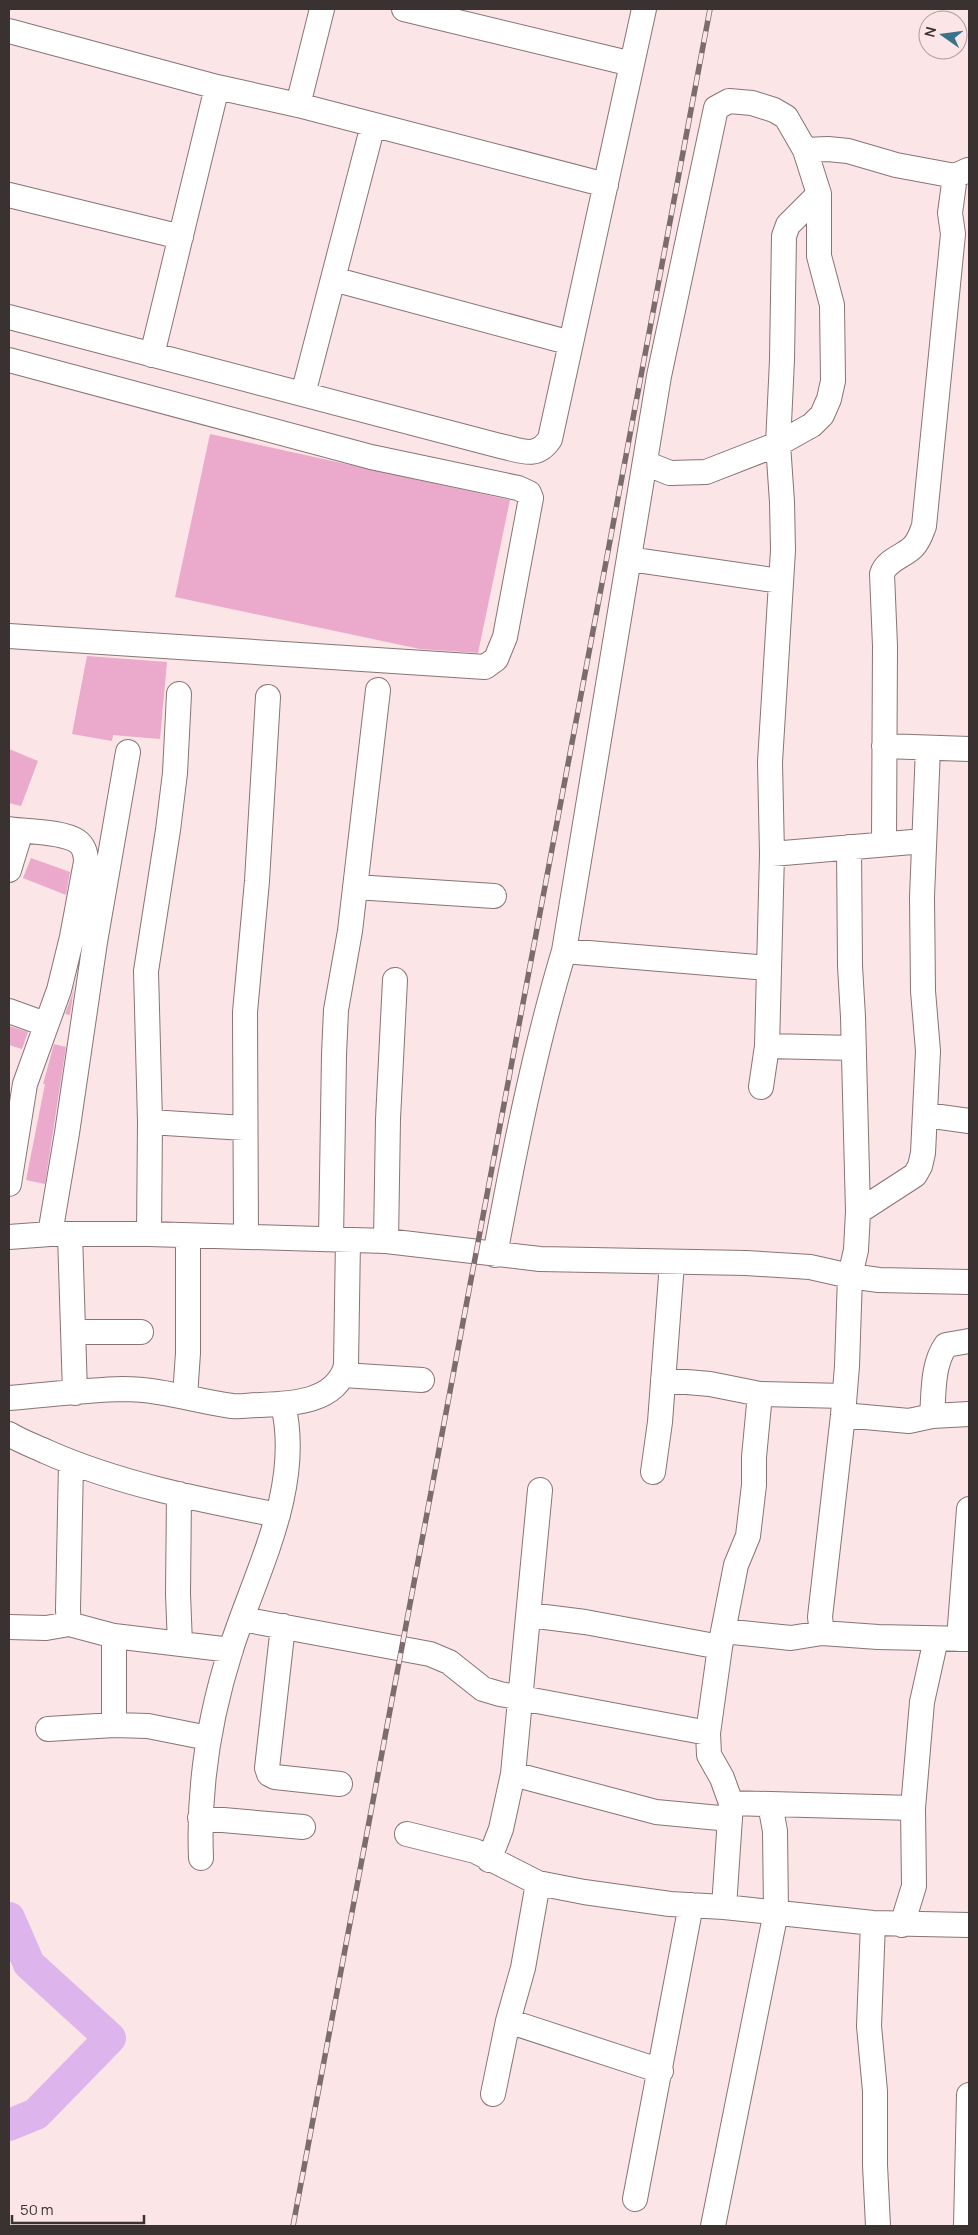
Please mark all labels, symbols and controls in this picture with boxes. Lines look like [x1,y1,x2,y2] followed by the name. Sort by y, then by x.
[918,10,968,60] north arrow
[919,25,940,39] text: N
[12,2192,145,2224] scale bar
[20,2199,54,2220] text: 50 m

